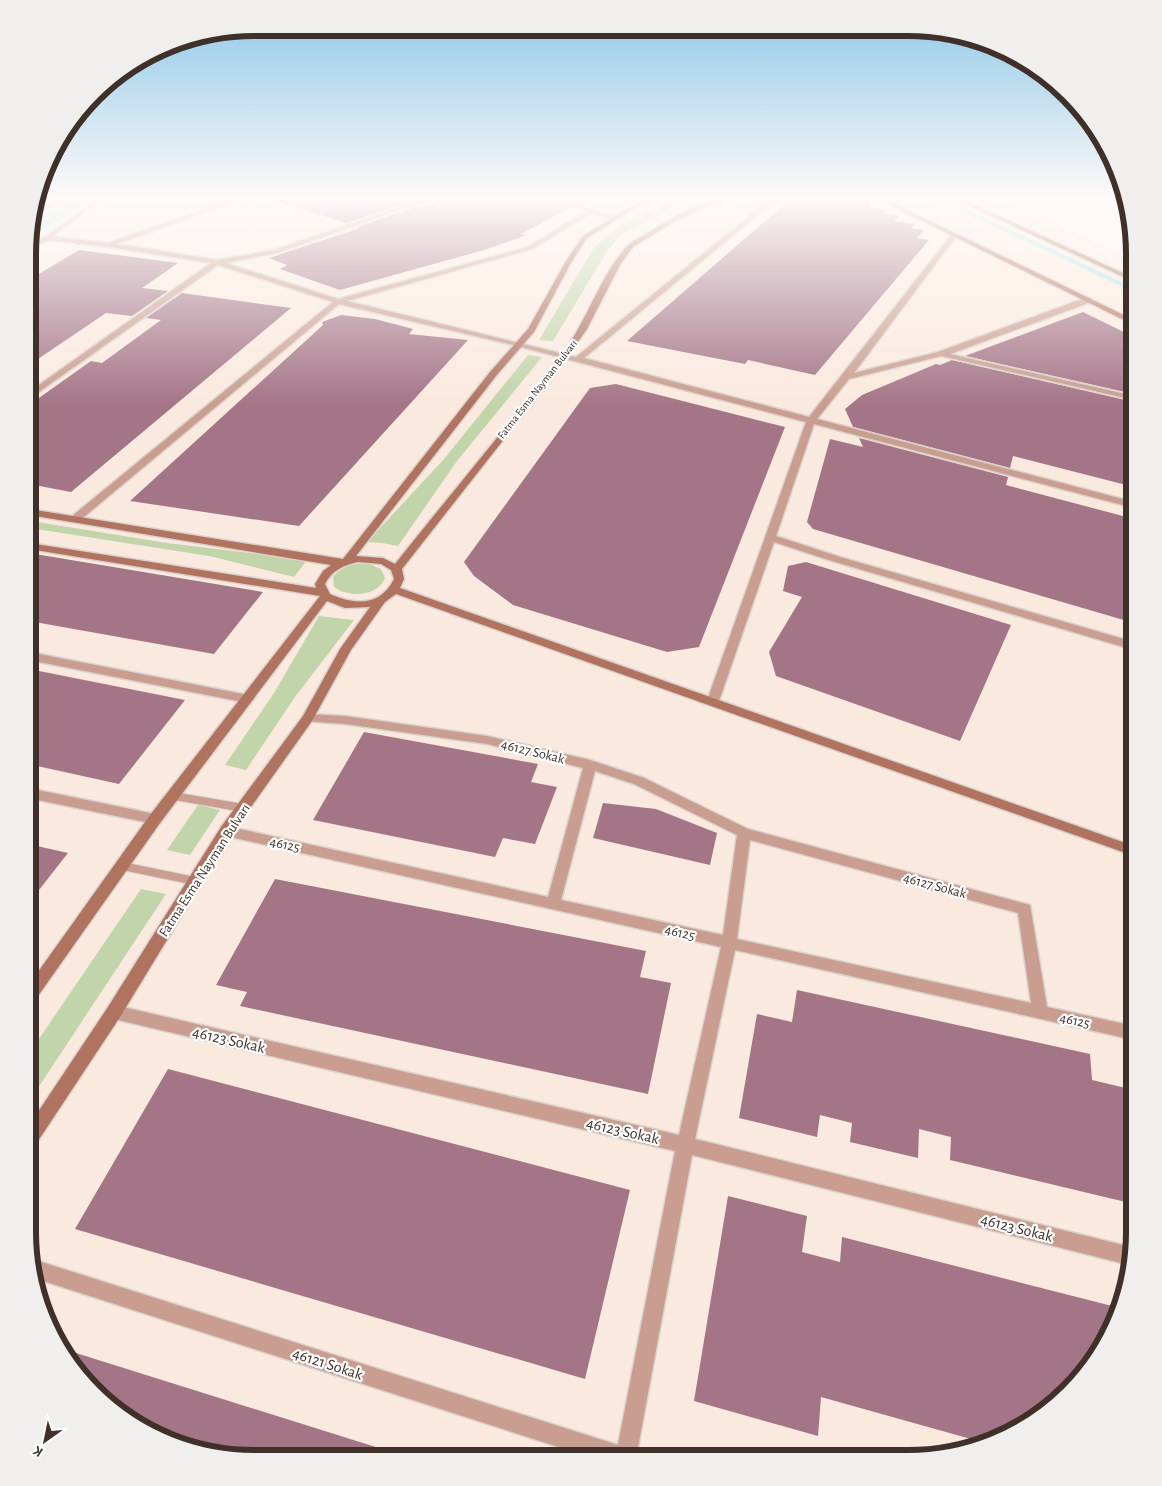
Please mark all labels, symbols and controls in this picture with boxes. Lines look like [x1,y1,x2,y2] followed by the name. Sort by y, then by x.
[496,338,579,441] street label: Fatma Esma Nayman Bulvarı
[500,737,566,767] street label: 46127 Sokak
[157,802,253,939] street label: Fatma Esma Nayman Bulvarı
[268,835,301,855] street label: 46125
[902,871,968,901] street label: 46127 Sokak
[663,923,696,943] street label: 46125
[1058,1011,1091,1031] street label: 46125
[191,1024,267,1056] street label: 46123 Sokak
[585,1115,661,1147] street label: 46123 Sokak
[979,1211,1055,1245] street label: 46123 Sokak
[291,1345,365,1383] street label: 46121 Sokak
[20,1416,70,1466] north arrow
[31,1443,46,1459] text: K

